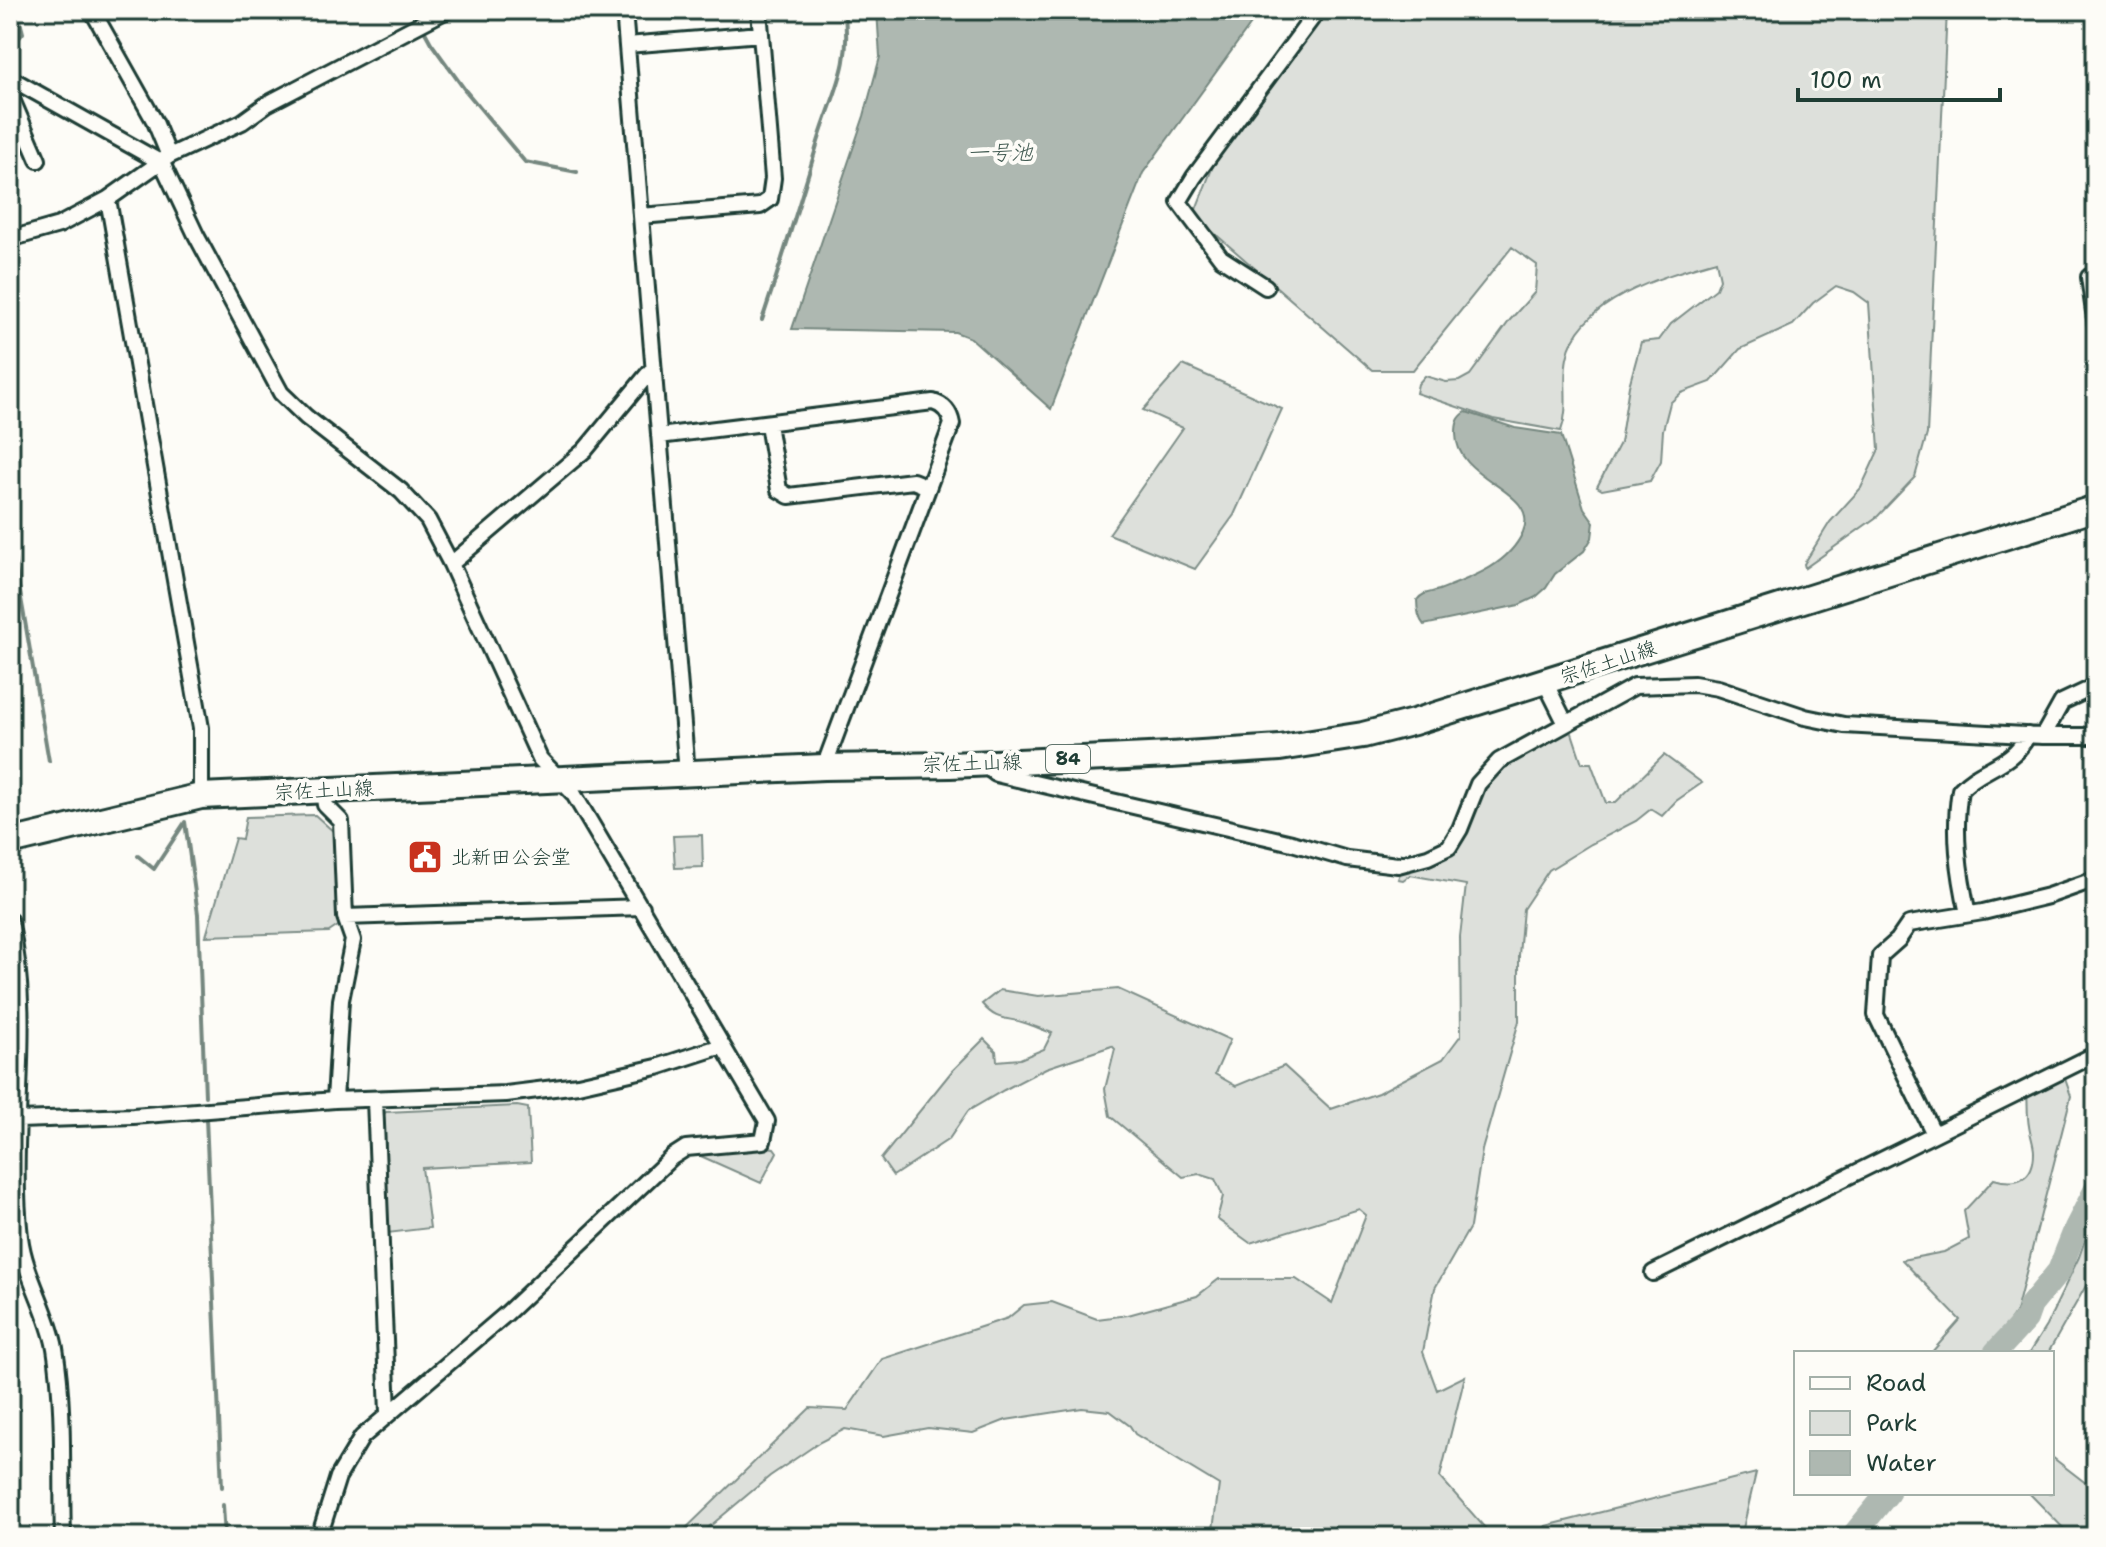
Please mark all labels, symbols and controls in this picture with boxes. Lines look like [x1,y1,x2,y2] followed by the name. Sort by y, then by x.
[1798,52,2000,102] scale bar
[1810,64,1882,96] text: 100 m
[967,138,1034,167] water label: 一号池
[1556,634,1660,690] street label: 宗佐土山線
[1046,745,1090,773] road number: 84
[922,748,1022,778] street label: 宗佐土山線
[273,774,375,806] street label: 宗佐土山線
[406,838,444,876] public building icon: 北新田公会堂
[451,844,571,870] place label: 北新田公会堂
[1794,1351,2054,1495] legend
[1866,1367,1926,1399] text: Road
[1866,1407,1918,1439] text: Park
[1866,1447,1937,1479] text: Water

